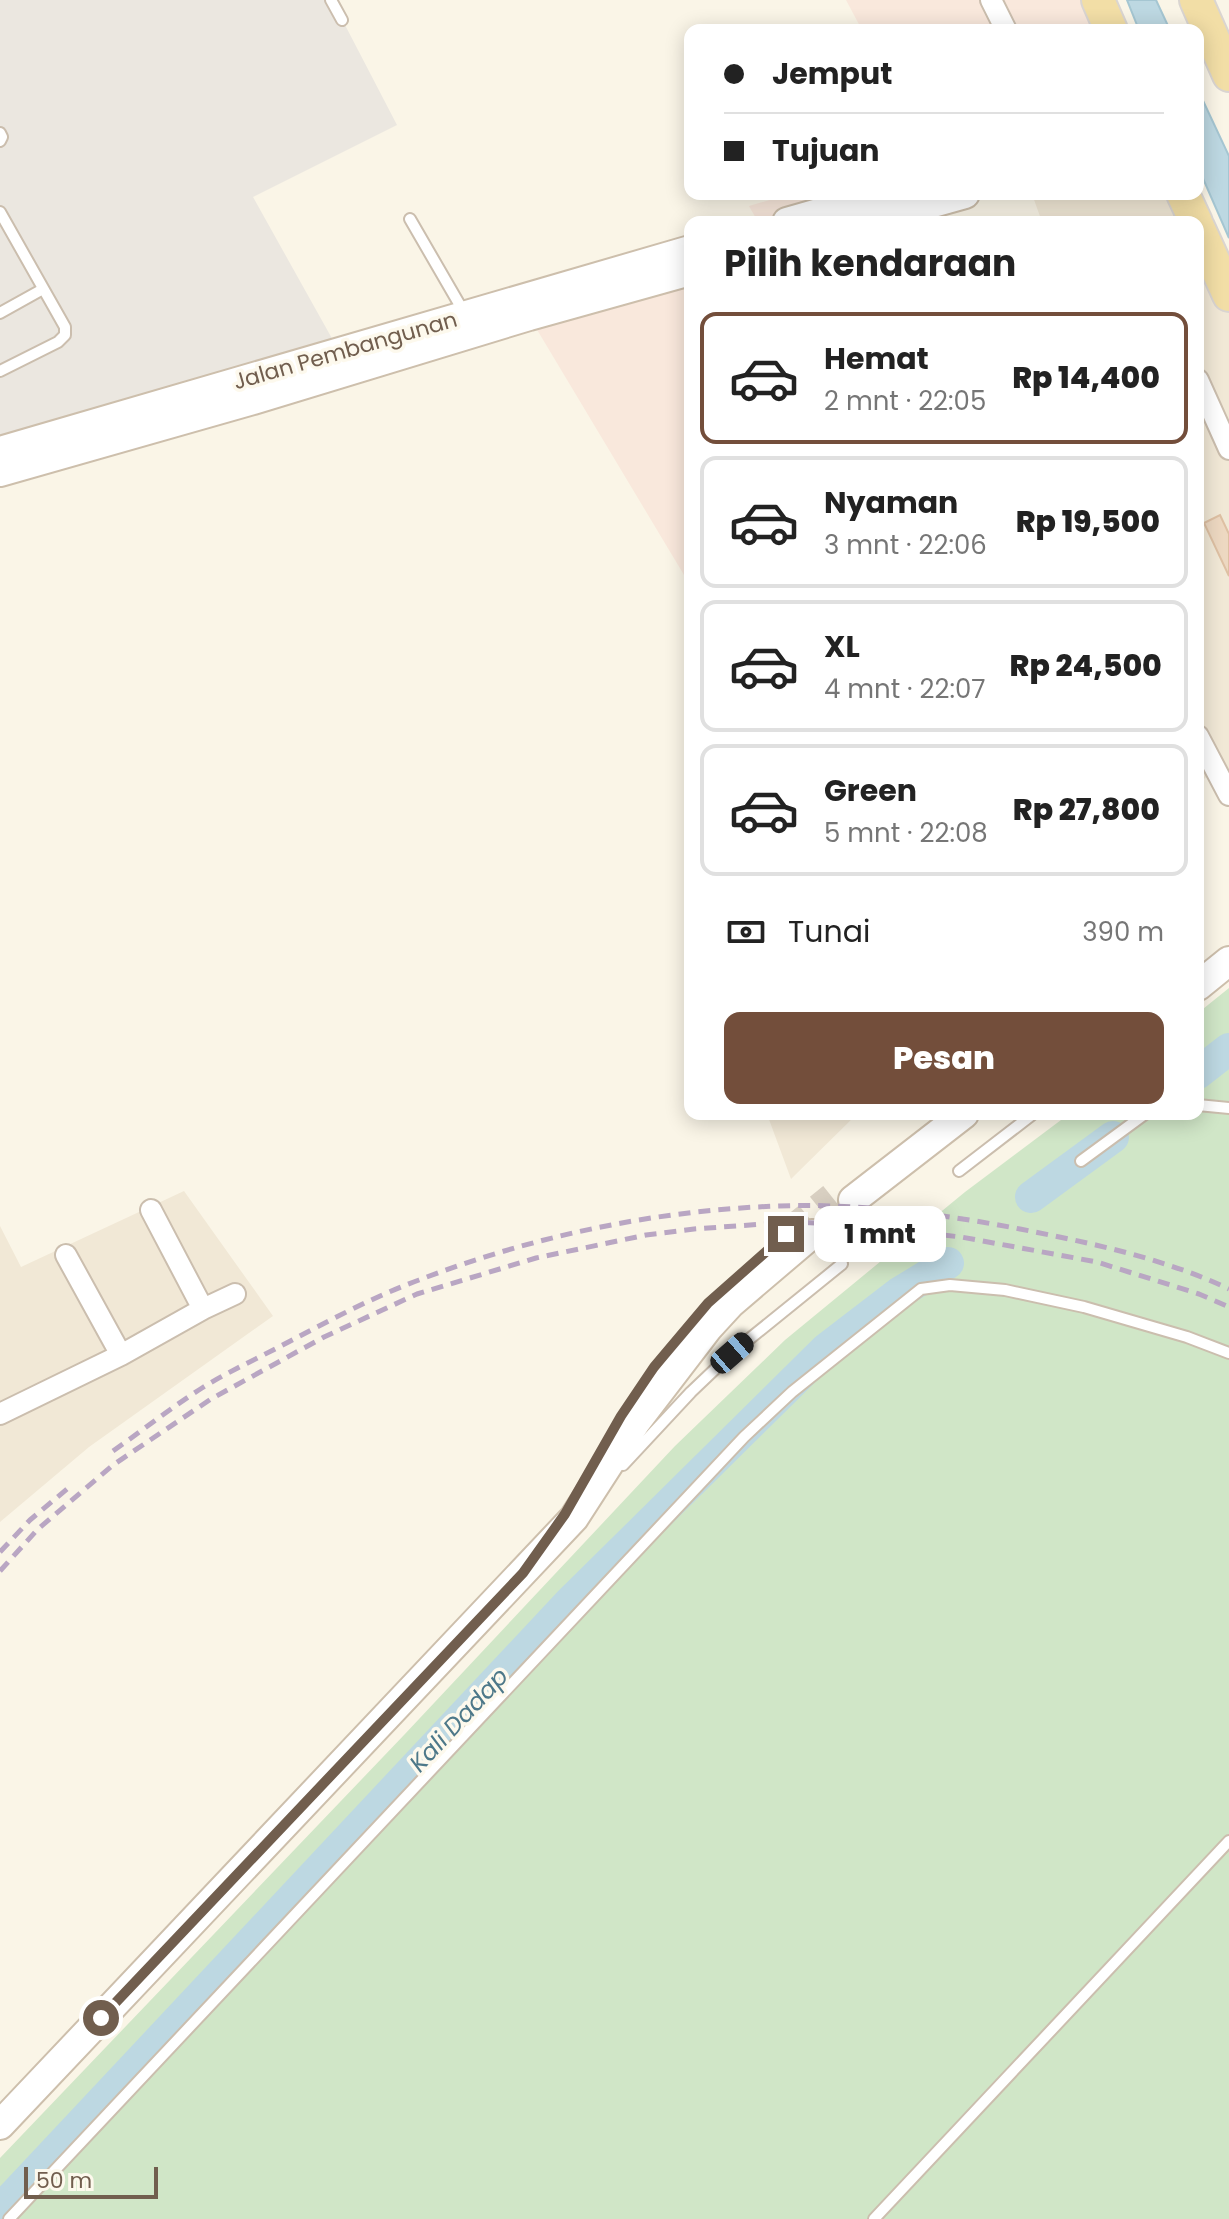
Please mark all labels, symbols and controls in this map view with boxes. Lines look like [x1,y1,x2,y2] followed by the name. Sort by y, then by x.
[772,52,892,95] text: Jemput
[772,129,880,172] text: Tujuan
[724,238,1016,289] text: Pilih kendaraan
[230,304,461,397] street label: Jalan Pembangunan
[824,337,929,380] text: Hemat
[728,342,800,414] icon: car
[1012,356,1160,399] text: Rp 14,400
[824,383,986,419] text: 2 mnt · 22:05
[824,481,958,524] text: Nyaman
[728,486,800,558] icon: car
[1016,500,1160,543] text: Rp 19,500
[824,527,987,563] text: 3 mnt · 22:06
[824,625,860,668] text: XL
[728,630,800,702] icon: car
[1010,644,1162,687] text: Rp 24,500
[824,671,986,707] text: 4 mnt · 22:07
[824,769,917,812] text: Green
[728,774,800,846] icon: car
[1013,788,1160,831] text: Rp 27,800
[824,815,988,851] text: 5 mnt · 22:08
[724,910,768,954] icon: cash
[788,910,870,953] text: Tunai
[1082,914,1164,950] text: 390 m
[724,1012,1164,1104] button: Pesan
[814,1206,946,1262] callout: 1 mnt
[768,1216,804,1252] route end
[844,1216,916,1252] text: 1 mnt
[706,1328,758,1378] car
[402,1660,516,1779] water label: Kali Dadap
[83,2000,119,2036] route start
[24,2163,158,2199] scale bar
[36,2165,92,2196] text: 50 m

